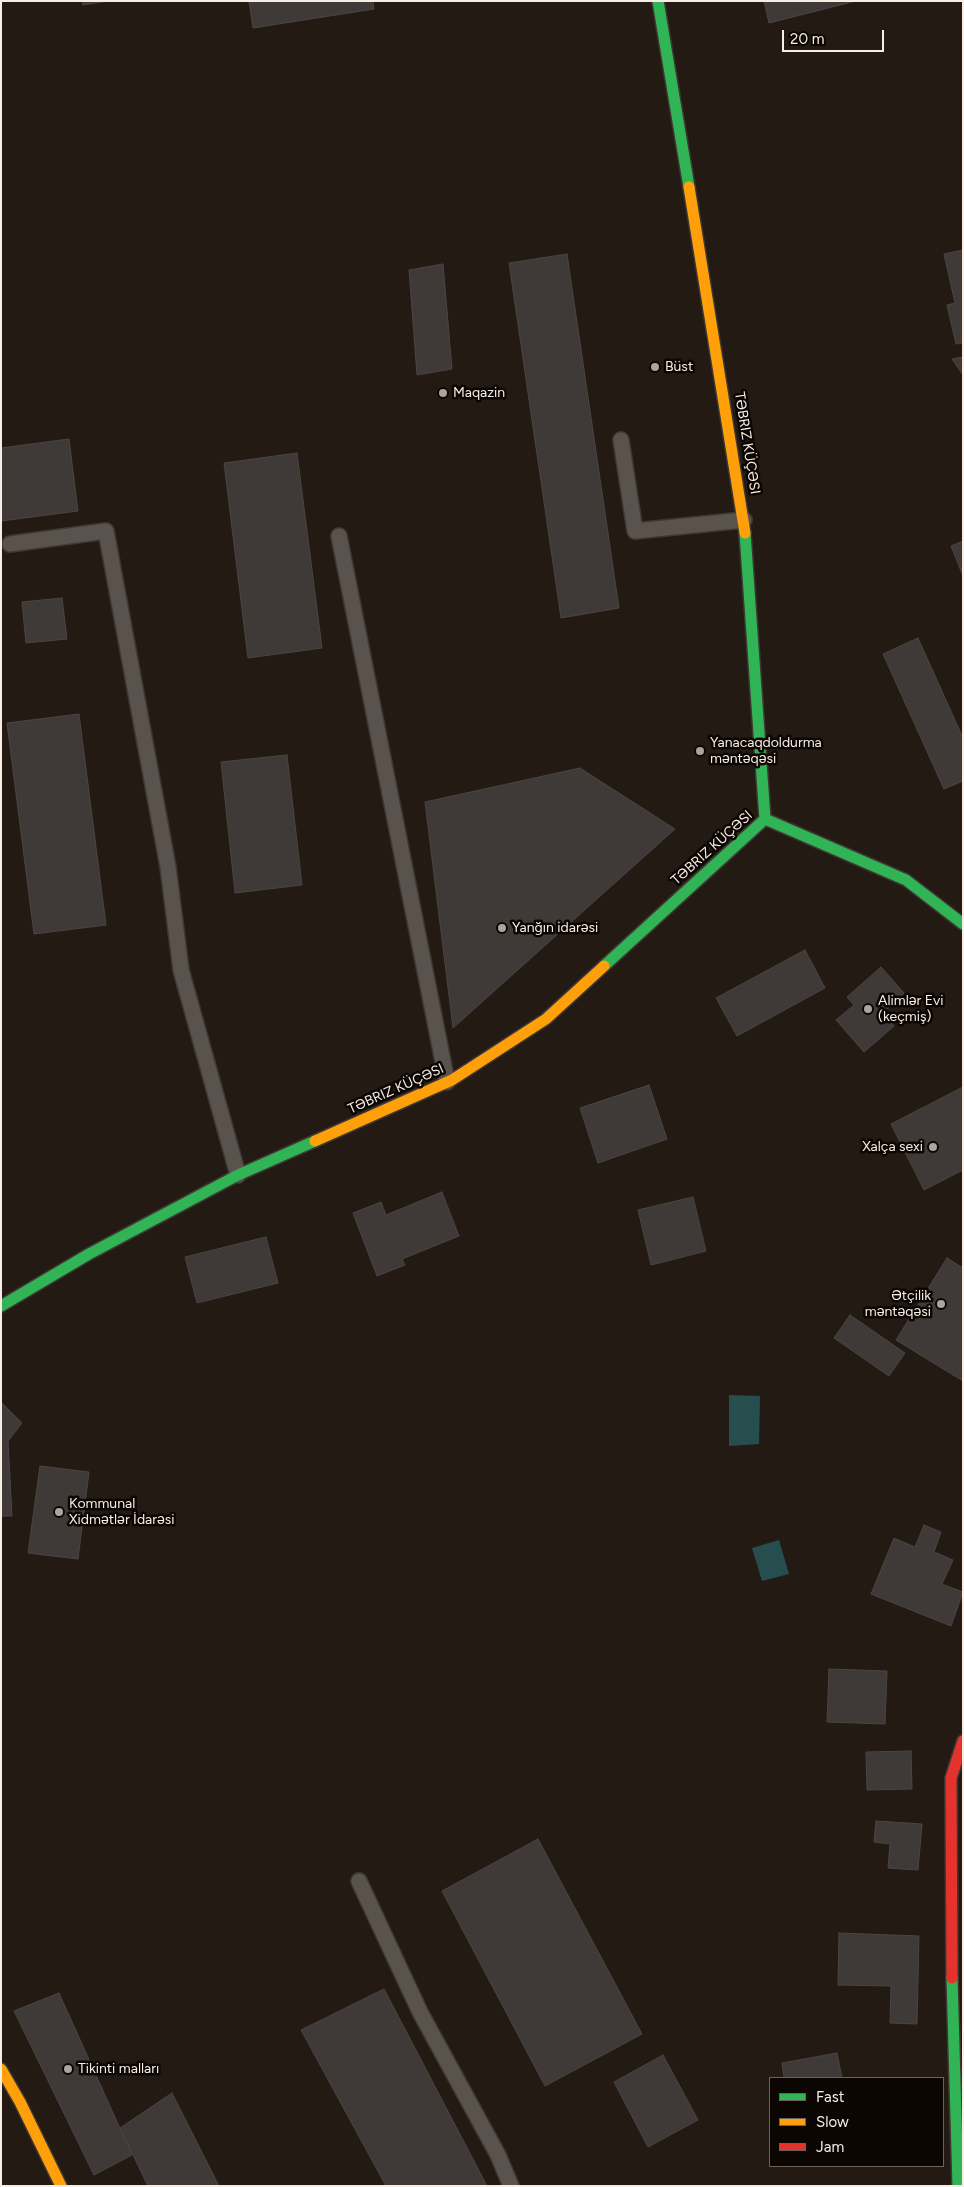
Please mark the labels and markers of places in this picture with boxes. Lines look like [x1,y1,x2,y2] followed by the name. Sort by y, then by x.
[665,359,693,375] place label: Büst
[649,361,661,373] marker: Büst
[453,385,505,401] place label: Maqazin
[437,387,449,399] marker: Maqazin
[710,735,822,768] place label: Yanacaqdoldurma məntəqəsi
[694,745,706,757] marker: Yanacaqdoldurma məntəqəsi
[512,920,598,936] place label: Yanğın idarəsi
[496,922,508,934] marker: Yanğın idarəsi
[878,993,944,1026] place label: Alimlər Evi (keçmiş)
[862,1003,874,1015] marker: Alimlər Evi (keçmiş)
[862,1139,923,1155] place label: Xalça sexi
[927,1141,939,1153] marker: Xalça sexi
[865,1288,931,1320] place label: Ətçilik məntəqəsi
[935,1298,947,1310] marker: Ətçilik məntəqəsi
[69,1496,175,1528] place label: Kommunal Xidmətlər İdarəsi
[53,1506,65,1518] marker: Kommunal Xidmətlər İdarəsi
[78,2061,159,2077] place label: Tikinti malları
[62,2063,74,2075] marker: Tikinti malları

